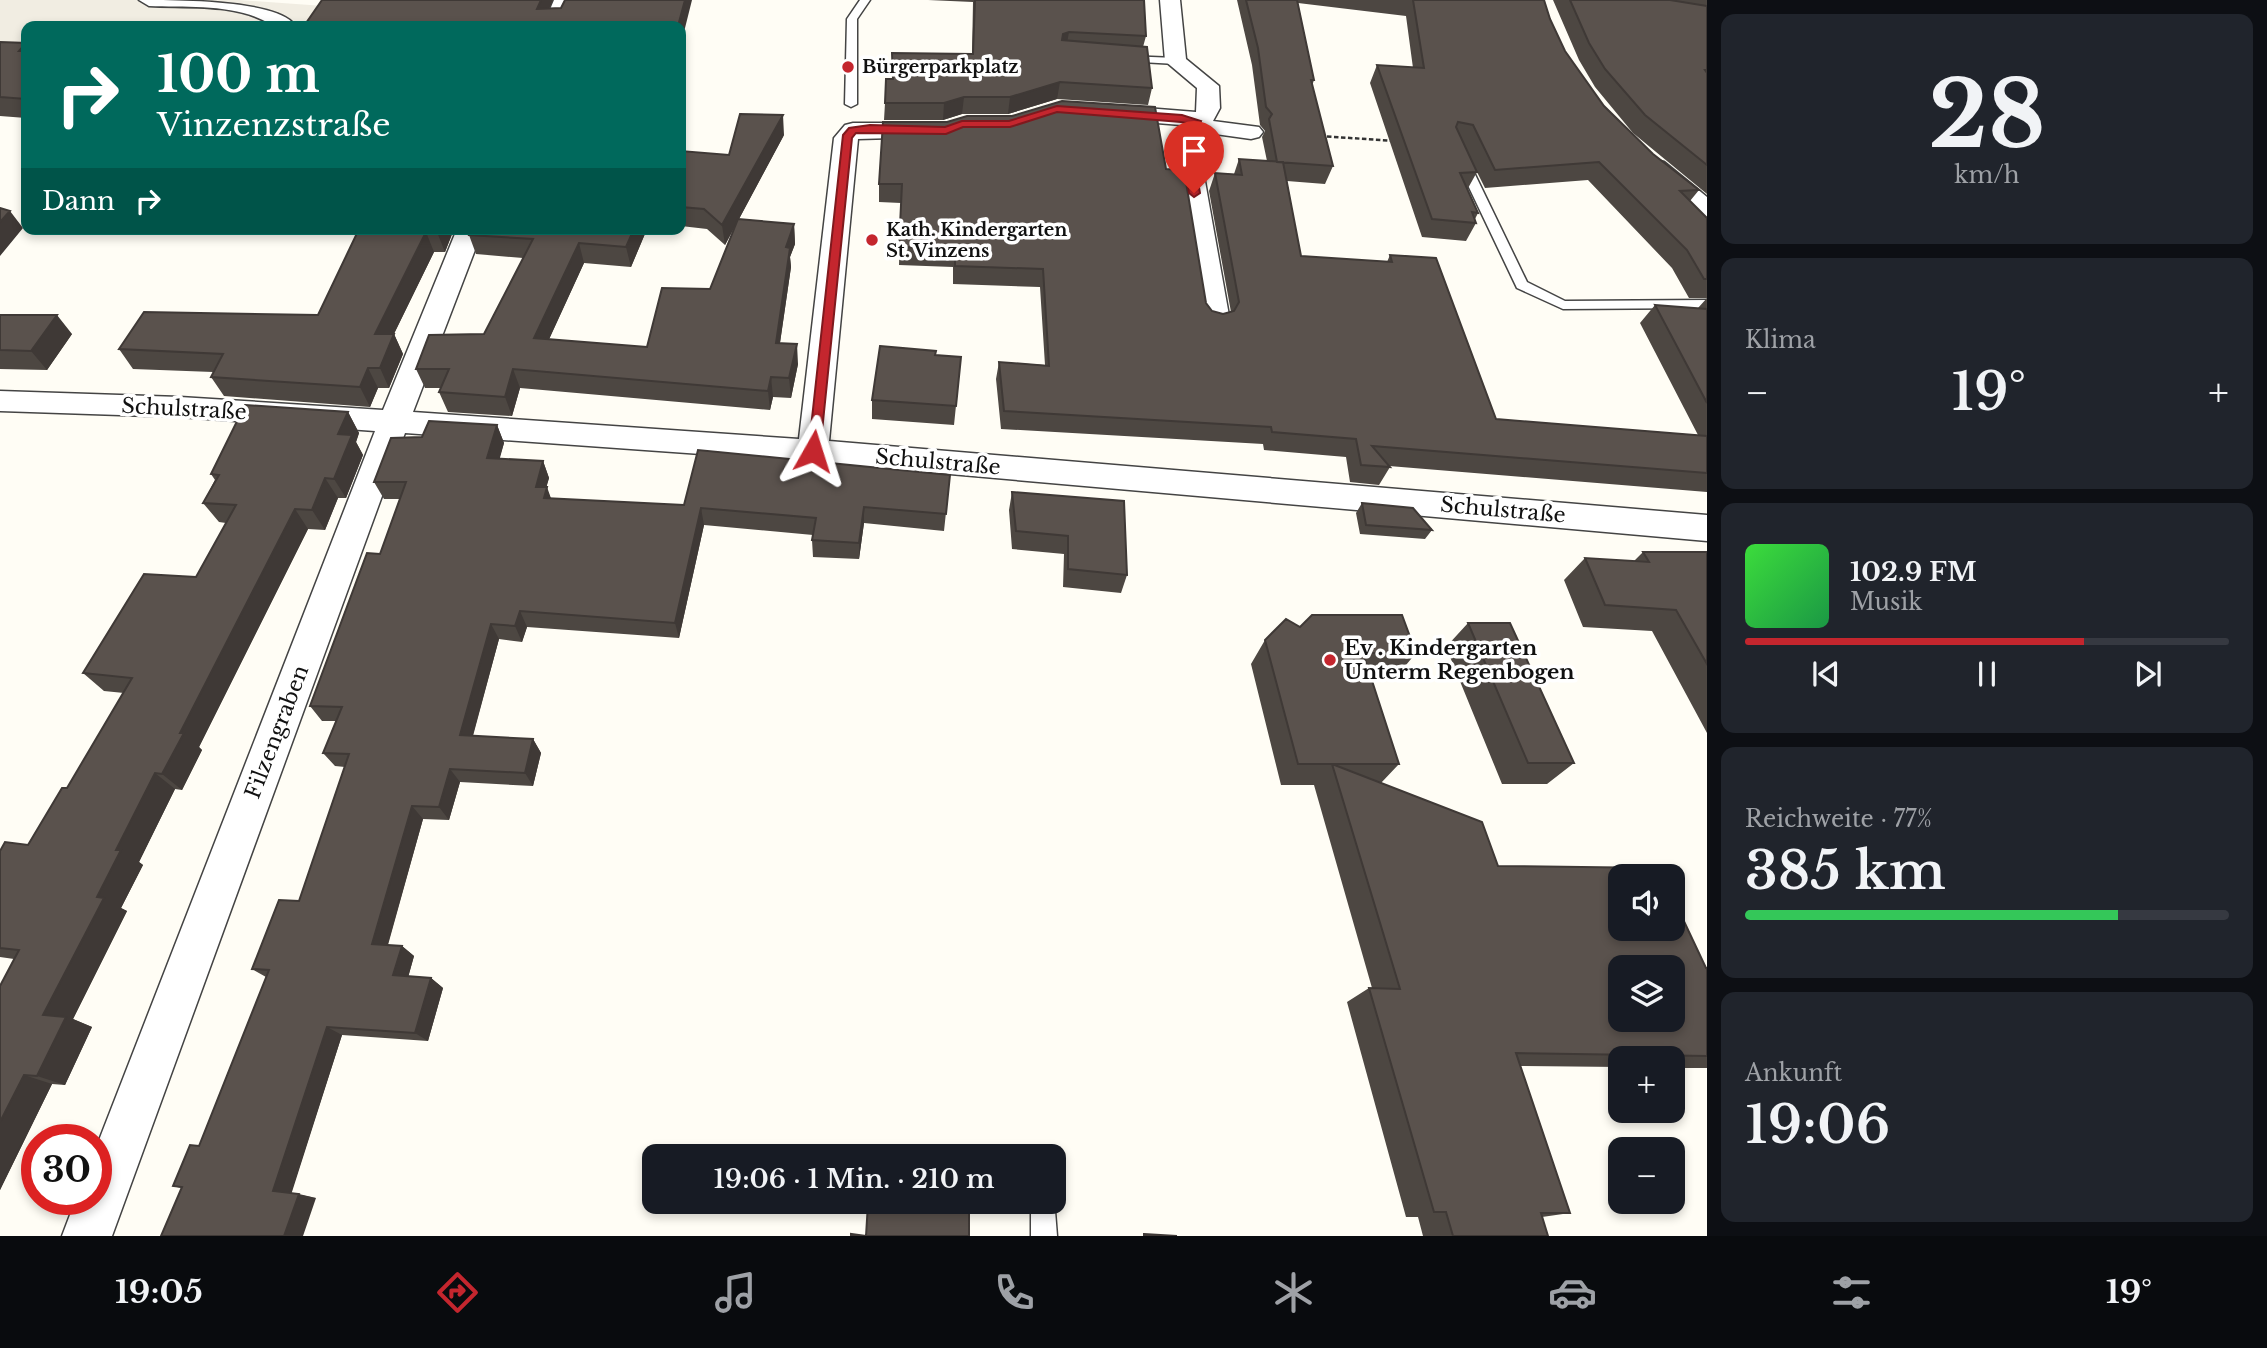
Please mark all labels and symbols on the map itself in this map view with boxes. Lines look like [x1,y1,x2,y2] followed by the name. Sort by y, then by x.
[862,56,1019,78] place label: Bürgerparkplatz
[840,59,856,75] marker: Bürgerparkplatz
[1164,121,1224,193] pin
[886,219,1067,262] place label: Kath. Kindergarten St. Vinzens
[864,232,880,248] marker: Kath. Kindergarten St. Vinzens
[121,393,247,425] street label: Schulstraße
[776,414,850,488] position arrow
[874,444,1002,480] street label: Schulstraße
[1439,492,1567,528] street label: Schulstraße
[1344,635,1575,685] place label: Ev . Kindergarten Unterm Regenbogen
[1322,652,1338,668] marker: Ev . Kindergarten Unterm Regenbogen
[240,662,314,802] street label: Filzengraben
[21,1124,112,1215] speed limit sign: 30

